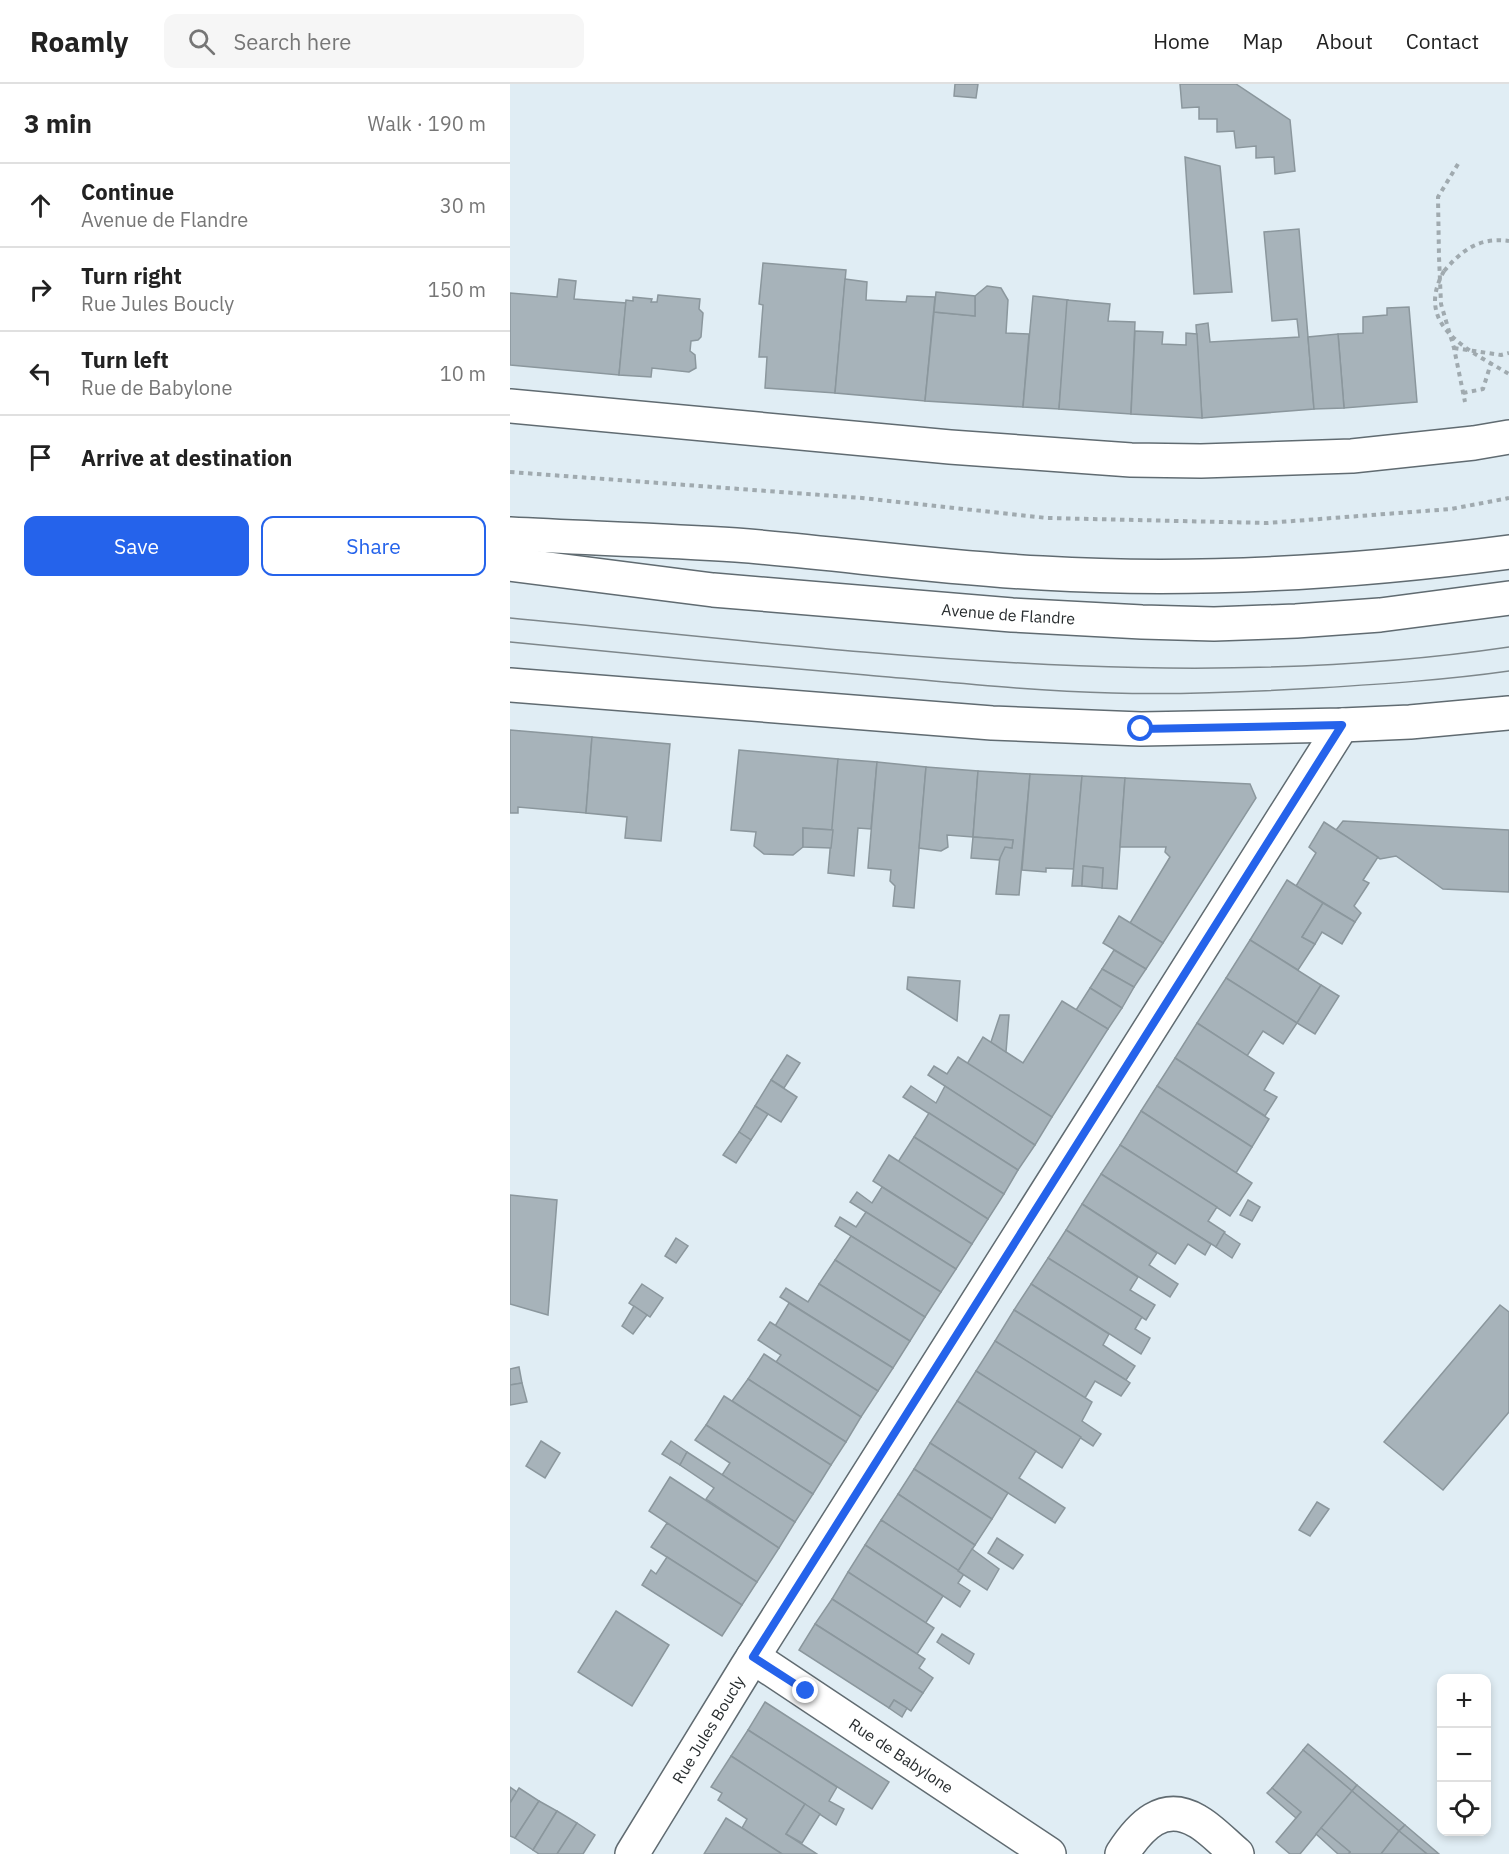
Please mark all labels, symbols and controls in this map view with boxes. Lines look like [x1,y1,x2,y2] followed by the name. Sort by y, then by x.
[164,14,584,68] search box
[30,23,128,60] text: Roamly
[185,25,218,58] icon: search
[233,27,351,56] text: Search here
[1153,27,1210,55] text: Home
[1243,27,1283,55] text: Map
[1316,27,1373,55] text: About
[1406,27,1479,55] text: Contact
[24,106,92,140] text: 3 min
[368,110,486,137] text: Walk · 190 m
[81,177,174,206] text: Continue
[24,189,57,222] icon: ahead
[440,192,486,219] text: 30 m
[81,206,248,233] text: Avenue de Flandre
[81,261,182,290] text: Turn right
[24,273,57,306] icon: right
[428,276,486,303] text: 150 m
[81,290,234,317] text: Rue Jules Boucly
[81,345,169,374] text: Turn left
[24,357,57,390] icon: left
[440,360,486,387] text: 10 m
[81,374,232,401] text: Rue de Babylone
[24,441,57,474] icon: arrive
[81,443,292,472] text: Arrive at destination
[24,516,249,576] button: Save
[261,516,486,576] button: Share
[941,599,1076,628] street label: Avenue de Flandre
[1127,715,1153,741] route start
[668,1672,749,1787] street label: Rue Jules Boucly
[1437,1674,1491,1836] map controls
[1437,1674,1491,1728] button: +
[792,1677,818,1703] route end
[845,1714,957,1798] street label: Rue de Babylone
[1437,1728,1491,1782] button: −
[1437,1782,1491,1836] button: locate

